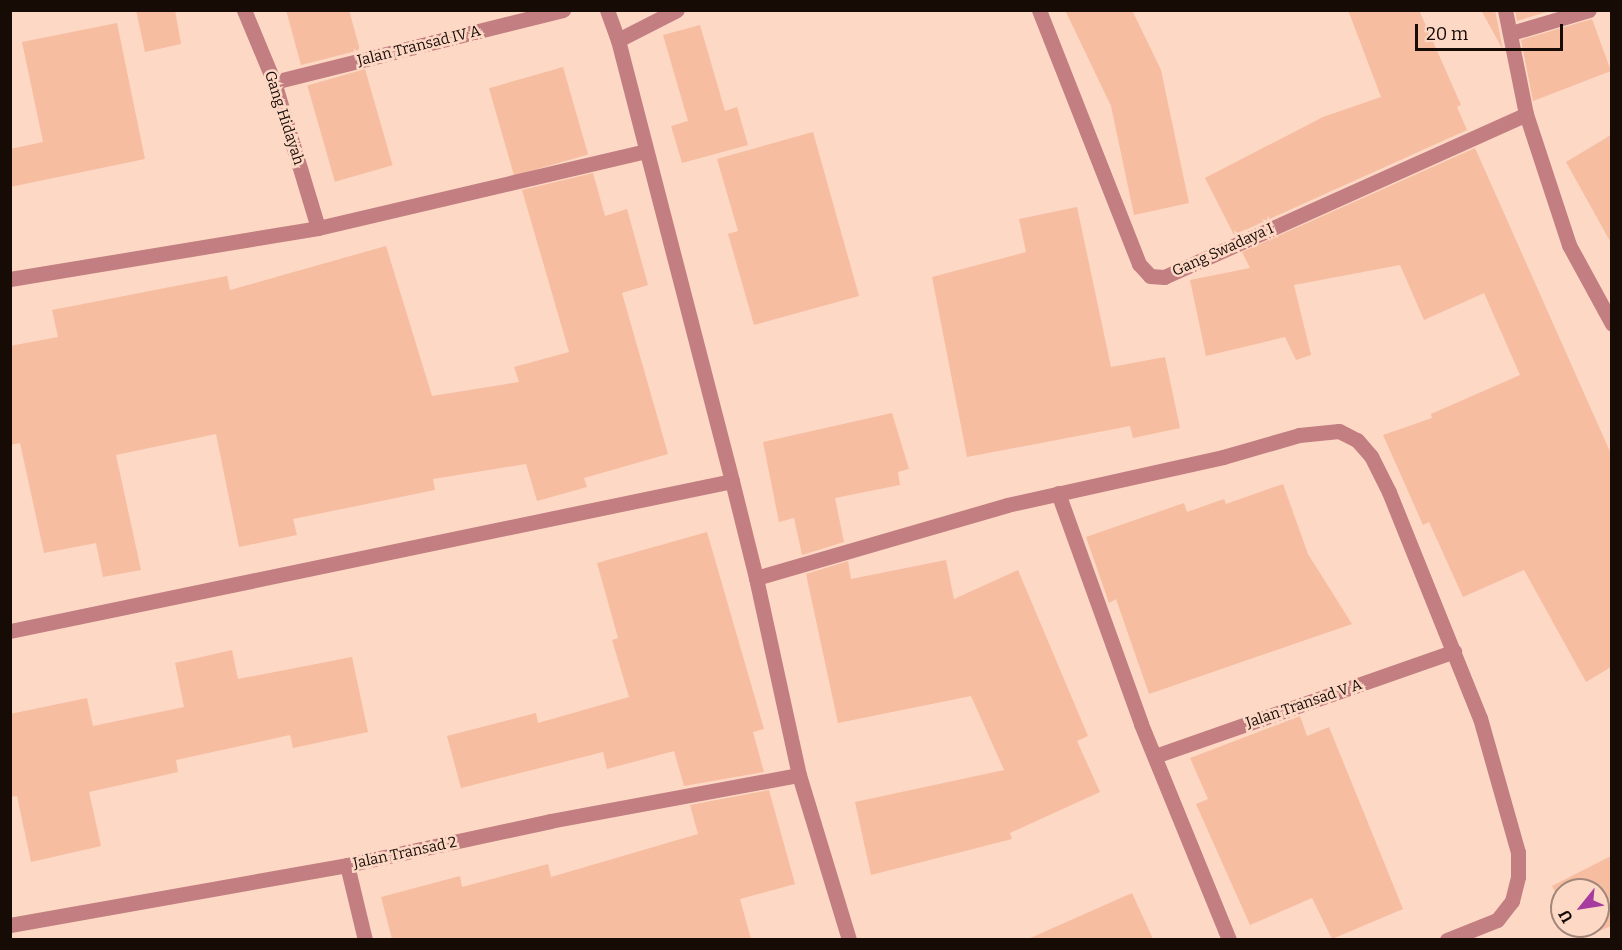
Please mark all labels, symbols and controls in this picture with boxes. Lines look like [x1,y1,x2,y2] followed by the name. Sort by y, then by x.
[1418,12,1566,50] scale bar
[356,22,482,70] street label: Jalan Transad IV A
[1426,23,1468,45] text: 20 m
[260,69,308,167] street label: Gang Hidayah
[1170,220,1276,280] street label: Gang Swadaya I
[1244,676,1364,732] street label: Jalan Transad V A
[352,833,458,873] street label: Jalan Transad 2
[1550,878,1610,938] north arrow
[1555,906,1577,926] text: U

